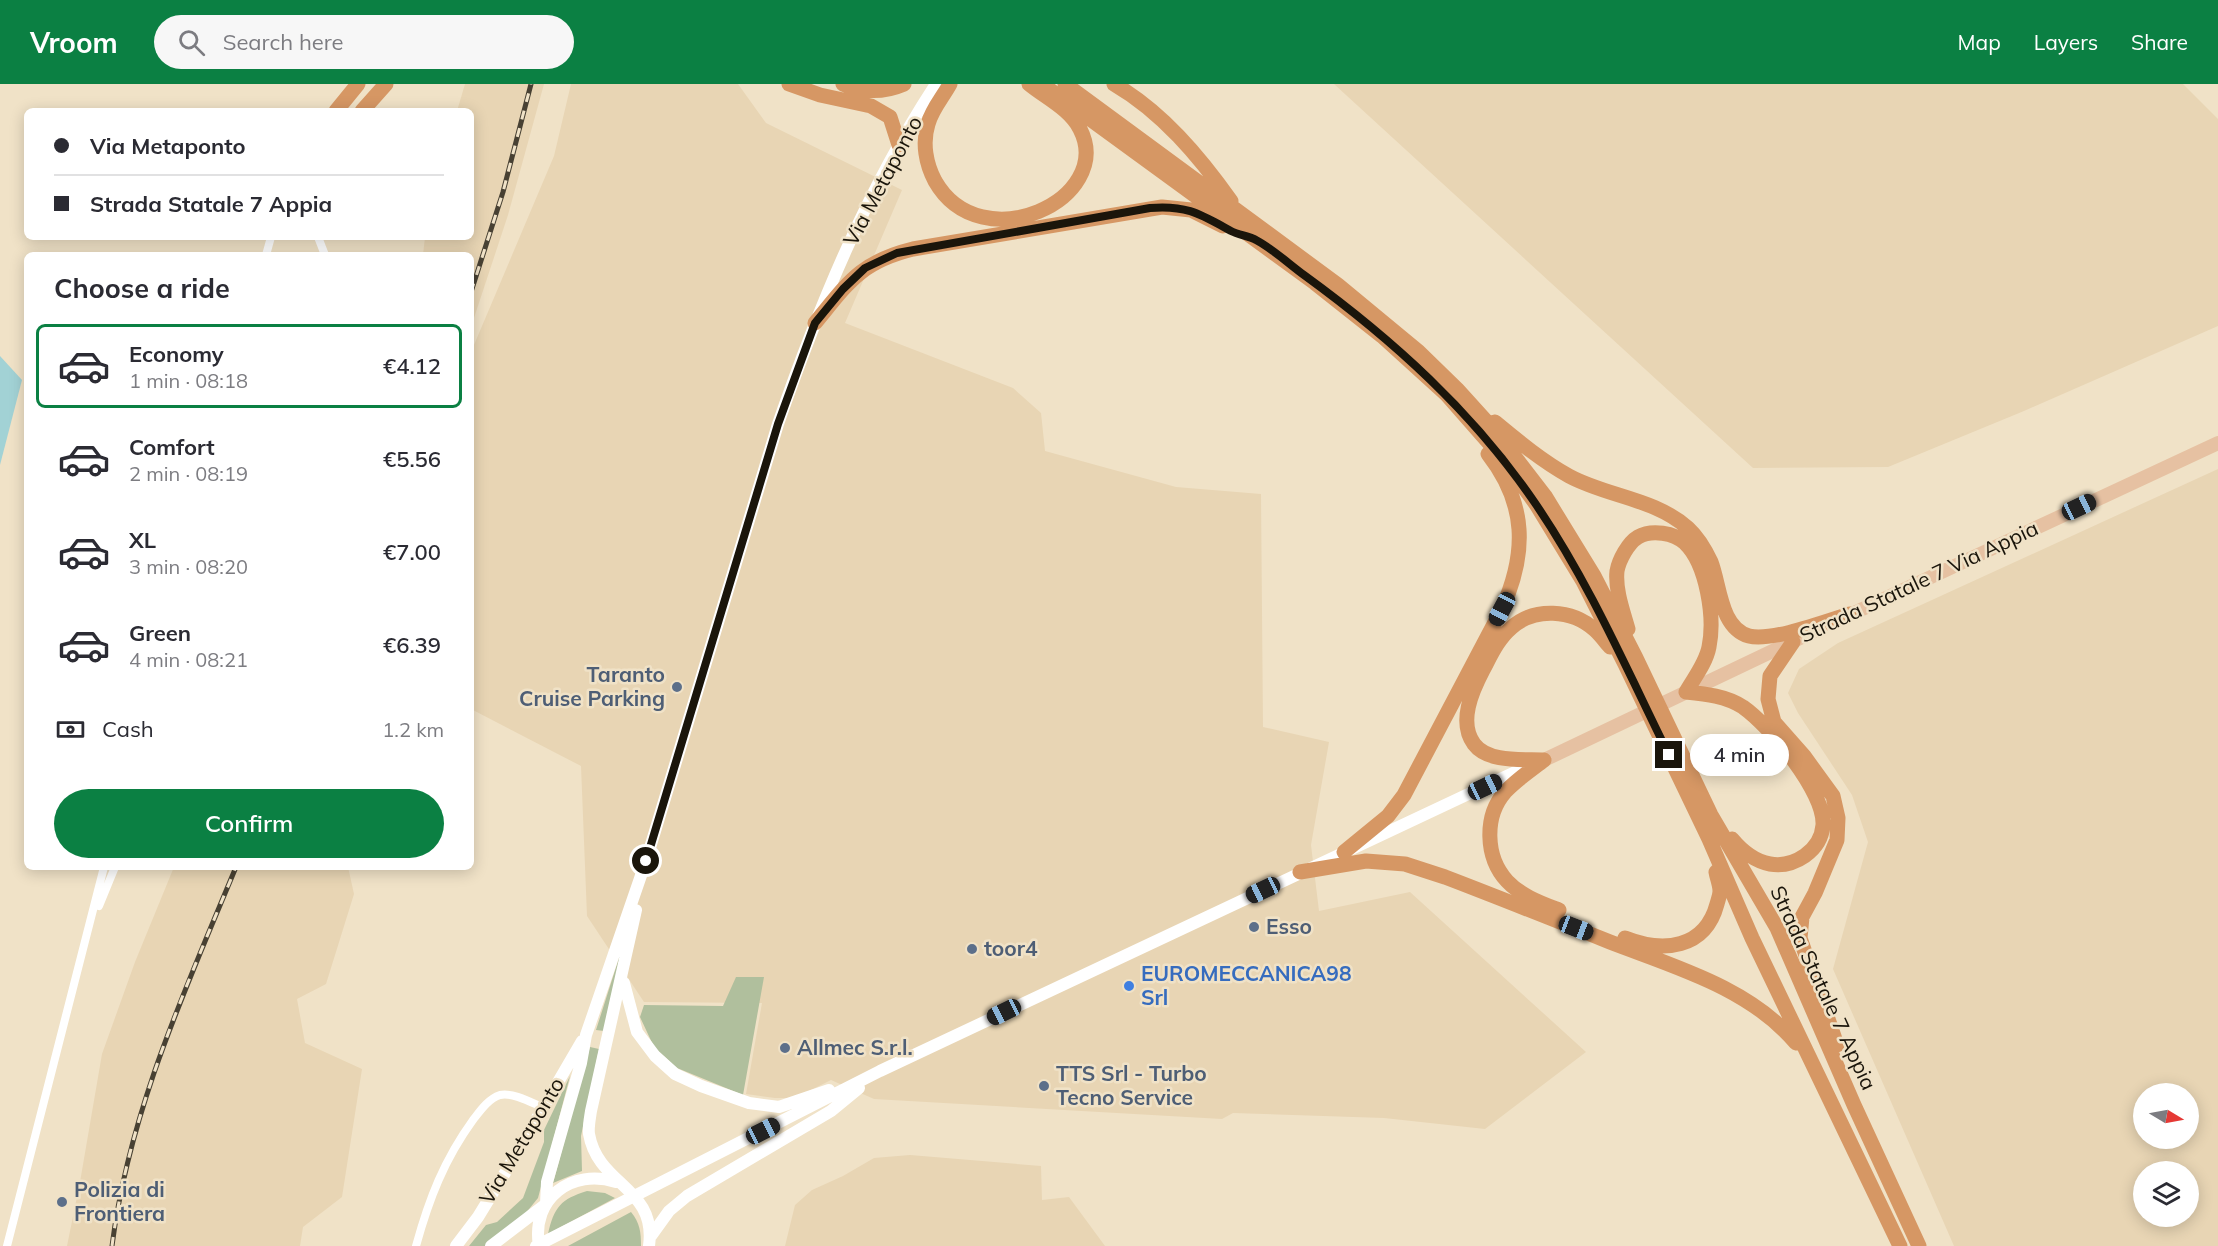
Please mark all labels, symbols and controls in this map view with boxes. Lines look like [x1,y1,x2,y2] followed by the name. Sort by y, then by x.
[154,15,574,69] search box
[30,25,118,60] text: Vroom
[175,26,208,59] icon: search
[223,28,344,56] text: Search here
[1958,29,2001,55] text: Map
[2034,29,2098,55] text: Layers
[2131,29,2188,55] text: Share
[837,111,927,250] street label: Via Metaponto
[90,132,246,160] text: Via Metaponto
[90,190,332,218] text: Strada Statale 7 Appia
[54,271,230,305] text: Choose a ride
[57,339,111,393] icon: car
[129,340,224,368] text: Economy
[383,352,441,380] text: €4.12
[129,368,248,393] text: 1 min · 08:18
[57,432,111,486] icon: car
[129,433,215,461] text: Comfort
[383,445,441,473] text: €5.56
[129,461,248,486] text: 2 min · 08:19
[2059,491,2099,523] car
[1795,514,2042,648] street label: Strada Statale 7 Via Appia
[57,525,111,579] icon: car
[129,526,156,554] text: XL
[383,538,441,566] text: €7.00
[129,554,248,579] text: 3 min · 08:20
[1486,589,1518,629] car
[57,618,111,672] icon: car
[129,619,191,647] text: Green
[383,631,441,659] text: €6.39
[129,647,248,672] text: 4 min · 08:21
[519,661,665,711] place label: Taranto Cruise Parking
[670,680,684,694] marker: Taranto Cruise Parking
[54,713,87,746] icon: cash
[102,715,154,743] text: Cash
[382,717,444,742] text: 1.2 km
[1690,734,1789,776] callout: 4 min
[1655,741,1682,768] route end
[1714,742,1765,767] text: 4 min
[1465,771,1505,803] car
[54,789,444,858] button: Confirm
[632,847,659,874] route start
[1243,874,1283,906] car
[1765,881,1883,1094] street label: Strada Statale 7 Appia
[1266,913,1312,939] place label: Esso
[1556,913,1596,943] car
[1247,920,1261,934] marker: Esso
[984,935,1038,961] place label: toor4
[965,942,979,956] marker: toor4
[1141,960,1352,1010] place label: EUROMECCANICA98 Srl
[1122,979,1136,993] marker: EUROMECCANICA98 Srl
[984,996,1024,1028] car
[797,1034,913,1060] place label: Allmec S.r.l.
[778,1041,792,1055] marker: Allmec S.r.l.
[1056,1060,1207,1110] place label: TTS Srl - Turbo Tecno Service
[473,1072,569,1209] street label: Via Metaponto
[1037,1079,1051,1093] marker: TTS Srl - Turbo Tecno Service
[2133,1083,2199,1149] north arrow
[2133,1083,2199,1227] map controls
[743,1115,783,1147] car
[2133,1161,2199,1227] button: layers
[74,1176,165,1226] place label: Polizia di Frontiera
[55,1195,69,1209] marker: Polizia di Frontiera

